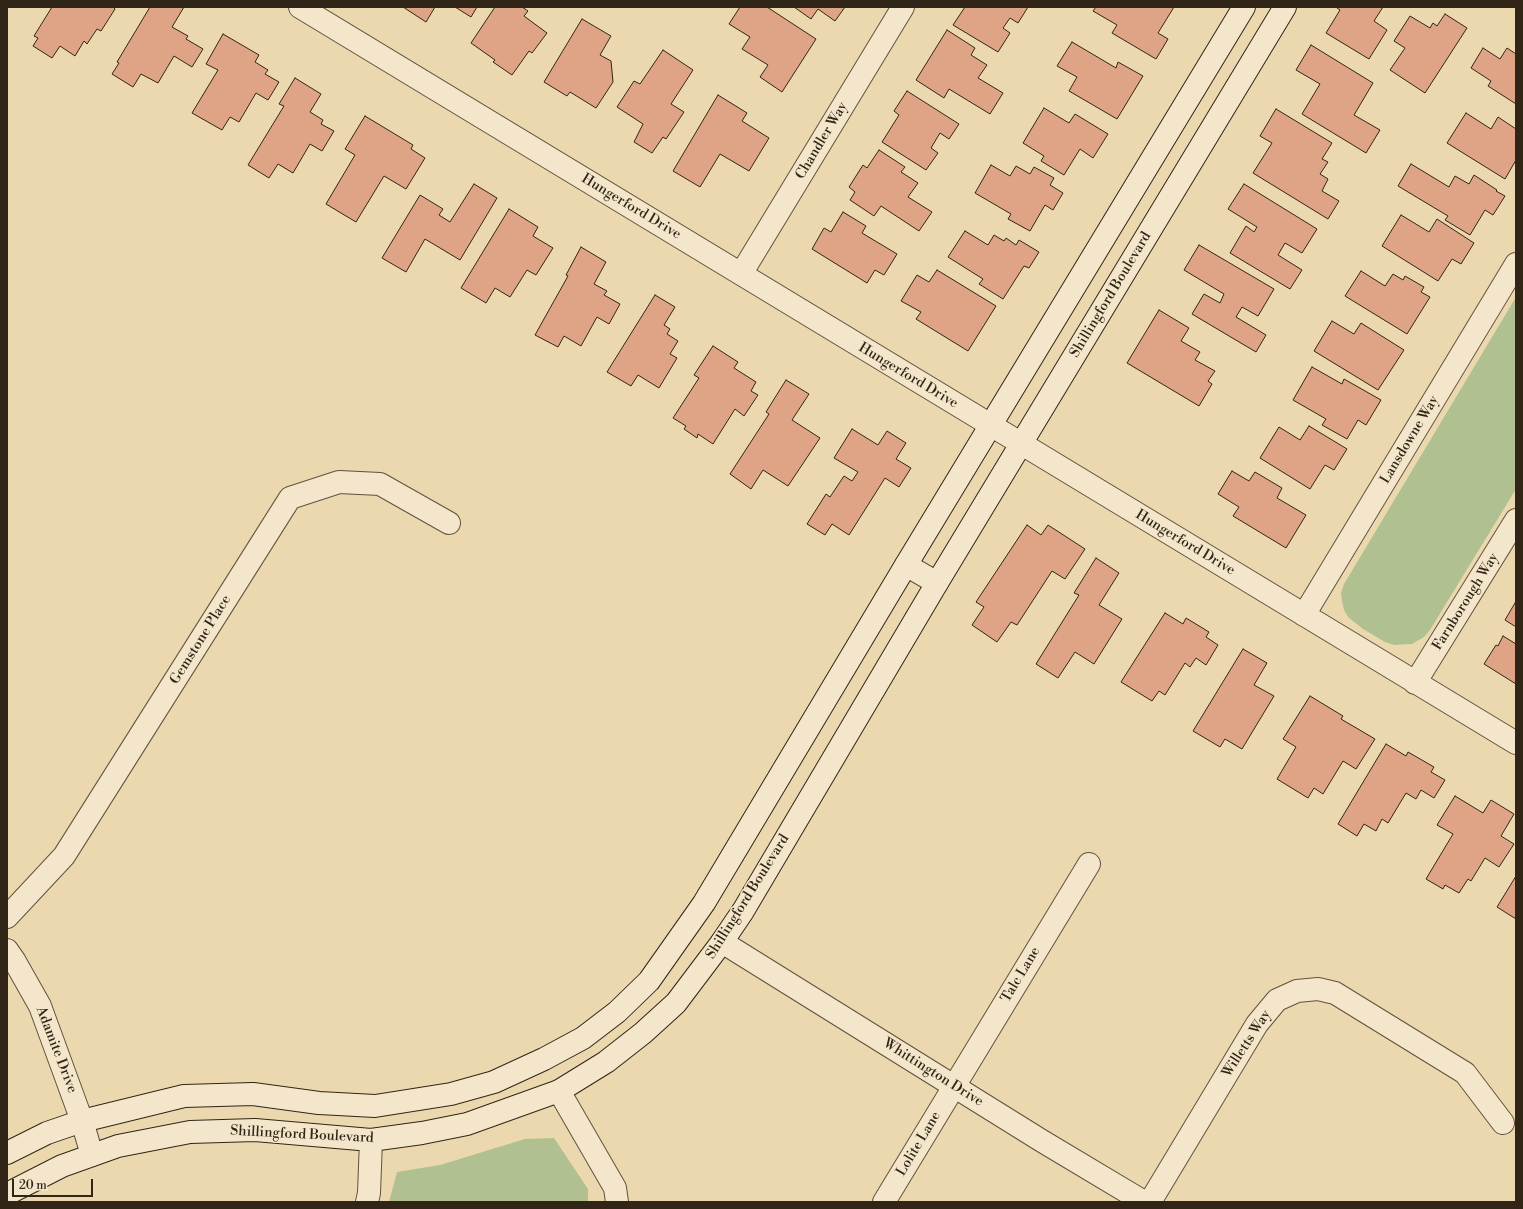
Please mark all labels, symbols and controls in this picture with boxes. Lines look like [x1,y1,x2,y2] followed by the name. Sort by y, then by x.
[792,99,852,183] street label: Chandler Way
[578,171,684,243] street label: Hungerford Drive
[1067,229,1155,361] street label: Shillingford Boulevard
[855,340,961,412] street label: Hungerford Drive
[1377,393,1443,487] street label: Lansdowne Way
[1132,507,1238,579] street label: Hungerford Drive
[1429,550,1503,654] street label: Farnborough Way
[167,592,235,688] street label: Gemstone Place
[703,832,793,962] street label: Shillingford Boulevard
[998,944,1044,1006] street label: Talc Lane
[32,1004,80,1096] street label: Adamite Drive
[1219,1007,1275,1081] street label: Willetts Way
[880,1035,986,1111] street label: Whittington Drive
[893,1109,945,1179] street label: Lolite Lane
[230,1123,374,1147] street label: Shillingford Boulevard
[14,1171,95,1197] scale bar
[19,1178,47,1193] text: 20 m

